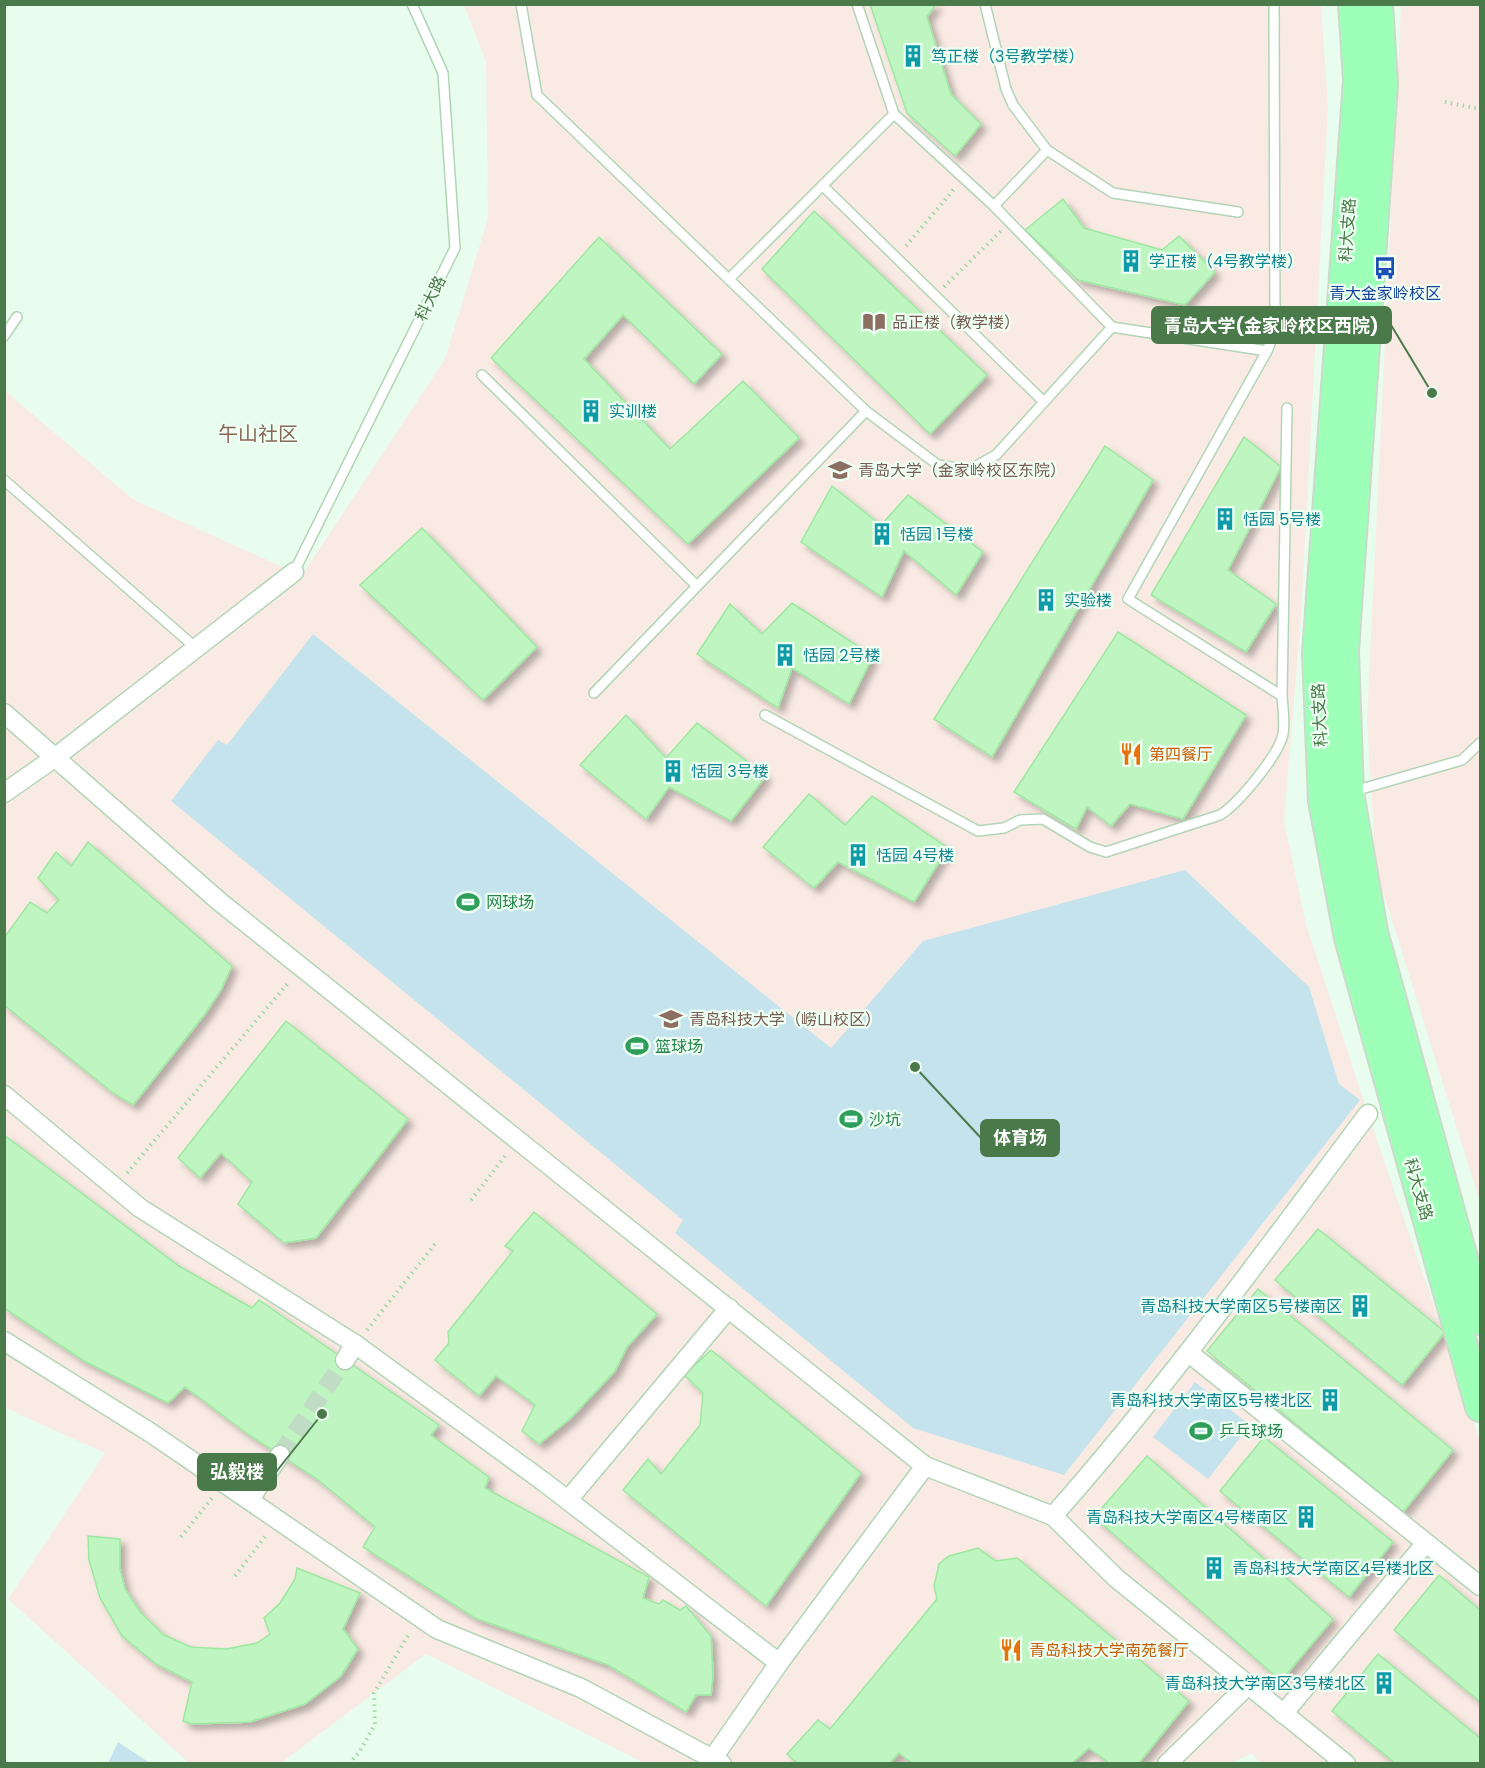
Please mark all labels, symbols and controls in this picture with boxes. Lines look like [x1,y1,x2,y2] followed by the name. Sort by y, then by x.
[900,43,926,69] building icon: 笃正楼（3号教学楼）
[931,45,1084,68] place label: 笃正楼（3号教学楼）
[1334,197,1361,263] street label: 科大支路
[1118,248,1144,274] building icon: 学正楼（4号教学楼）
[1149,250,1303,273] place label: 学正楼（4号教学楼）
[1372,255,1398,281] bus stop icon: 青大金家岭校区
[410,272,451,325] street label: 科大路
[1329,282,1441,305] place label: 青大金家岭校区
[1152,307,1391,343] callout: 青岛大学(金家岭校区西院)
[861,309,887,335] library icon: 品正楼（教学楼）
[892,311,1020,334] place label: 品正楼（教学楼）
[1163,313,1379,338] text: 青岛大学(金家岭校区西院)
[578,398,604,424] building icon: 实训楼
[609,400,657,423] place label: 实训楼
[218,420,298,448] district label: 午山社区
[827,457,853,483] school or university icon: 青岛大学（金家岭校区东院）
[858,459,1066,482] place label: 青岛大学（金家岭校区东院）
[1212,506,1238,532] building icon: 恬园 5号楼
[1243,508,1321,531] place label: 恬园 5号楼
[869,521,895,547] building icon: 恬园 1号楼
[900,523,973,546] place label: 恬园 1号楼
[1033,587,1059,613] building icon: 实验楼
[1064,589,1112,612] place label: 实验楼
[772,642,798,668] building icon: 恬园 2号楼
[803,644,880,667] place label: 恬园 2号楼
[1306,682,1333,748] street label: 科大支路
[1118,741,1144,767] restaurant icon: 第四餐厅
[1149,743,1213,766] place label: 第四餐厅
[660,758,686,784] building icon: 恬园 3号楼
[691,760,769,783] place label: 恬园 3号楼
[845,842,871,868] building icon: 恬园 4号楼
[876,844,954,867] place label: 恬园 4号楼
[455,889,481,915] sports icon: 网球场
[486,891,534,914] place label: 网球场
[658,1006,684,1032] school or university icon: 青岛科技大学（崂山校区）
[689,1008,881,1031] place label: 青岛科技大学（崂山校区）
[624,1033,650,1059] sports icon: 篮球场
[655,1035,703,1058] place label: 篮球场
[838,1106,864,1132] sports icon: 沙坑
[869,1108,901,1131] place label: 沙坑
[981,1120,1059,1156] callout: 体育场
[993,1125,1047,1150] text: 体育场
[1399,1155,1438,1223] street label: 科大支路
[1347,1293,1373,1319] building icon: 青岛科技大学南区5号楼南区
[1140,1295,1342,1318] place label: 青岛科技大学南区5号楼南区
[1317,1387,1343,1413] building icon: 青岛科技大学南区5号楼北区
[1110,1389,1312,1412] place label: 青岛科技大学南区5号楼北区
[1188,1418,1214,1444] sports icon: 乒乓球场
[1219,1420,1283,1443] place label: 乒乓球场
[198,1454,276,1490] callout: 弘毅楼
[210,1459,264,1484] text: 弘毅楼
[1293,1504,1319,1530] building icon: 青岛科技大学南区4号楼南区
[1086,1506,1288,1529] place label: 青岛科技大学南区4号楼南区
[1201,1555,1227,1581] building icon: 青岛科技大学南区4号楼北区
[1232,1557,1434,1580] place label: 青岛科技大学南区4号楼北区
[998,1637,1024,1663] restaurant icon: 青岛科技大学南苑餐厅
[1029,1639,1189,1662] place label: 青岛科技大学南苑餐厅
[1371,1670,1397,1696] building icon: 青岛科技大学南区3号楼北区
[1165,1672,1366,1695] place label: 青岛科技大学南区3号楼北区

